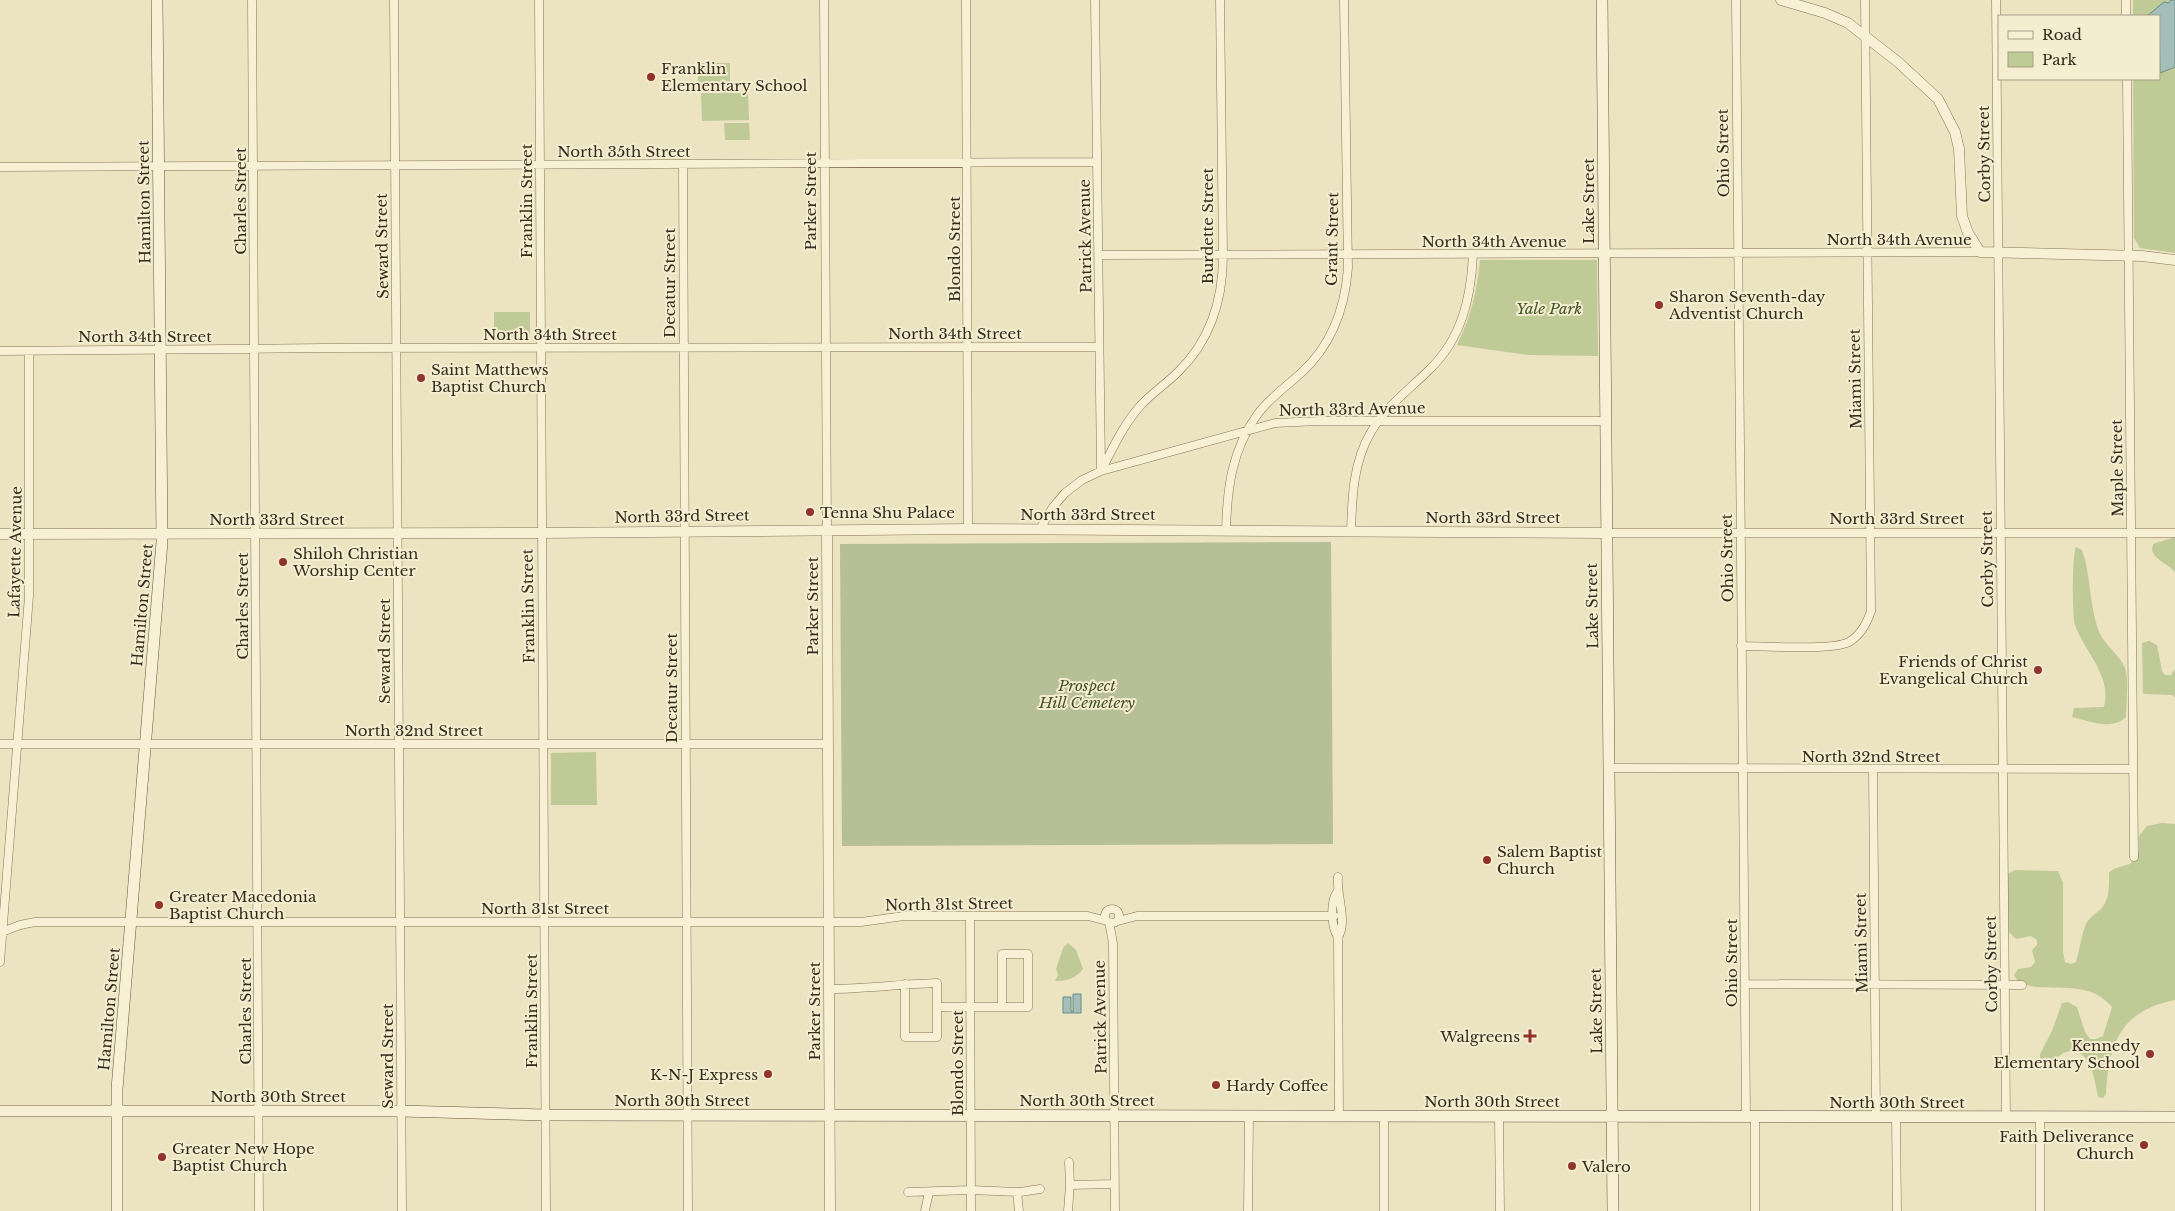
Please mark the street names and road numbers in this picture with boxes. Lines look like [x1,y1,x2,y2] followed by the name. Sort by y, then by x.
[1974,105,1994,203] street label: Corby Street
[1713,108,1733,198] street label: Ohio Street
[133,140,155,264] street label: Hamilton Street
[557,142,691,161] street label: North 35th Street
[517,143,536,258] street label: Franklin Street
[231,147,250,255] street label: Charles Street
[801,151,820,251] street label: Parker Street
[1579,158,1598,244] street label: Lake Street
[1198,167,1217,284] street label: Burdette Street
[1075,179,1095,293] street label: Patrick Avenue
[1322,192,1342,286] street label: Grant Street
[372,193,392,299] street label: Seward Street
[945,196,964,302] street label: Blondo Street
[660,228,679,338] street label: Decatur Street
[1826,230,1972,249] street label: North 34th Avenue
[1421,232,1567,251] street label: North 34th Avenue
[888,324,1022,343] street label: North 34th Street
[483,325,617,344] street label: North 34th Street
[78,327,212,346] street label: North 34th Street
[1845,328,1865,429] street label: Miami Street
[1278,398,1426,420] street label: North 33rd Avenue
[2107,419,2127,517] street label: Maple Street
[4,486,26,618] street label: Lafayette Avenue
[614,505,750,527] street label: North 33rd Street
[1020,505,1156,524] street label: North 33rd Street
[1425,508,1561,527] street label: North 33rd Street
[1829,509,1965,528] street label: North 33rd Street
[209,510,345,529] street label: North 33rd Street
[1977,510,1997,608] street label: Corby Street
[1717,513,1737,603] street label: Ohio Street
[127,542,157,667] street label: Hamilton Street
[517,548,538,664] street label: Franklin Street
[233,552,252,660] street label: Charles Street
[803,556,822,656] street label: Parker Street
[1582,563,1602,649] street label: Lake Street
[375,598,394,704] street label: Seward Street
[662,633,681,743] street label: Decatur Street
[345,721,484,740] street label: North 32nd Street
[1802,747,1941,766] street label: North 32nd Street
[1851,892,1871,993] street label: Miami Street
[885,893,1014,915] street label: North 31st Street
[481,899,609,918] street label: North 31st Street
[1981,915,2001,1013] street label: Corby Street
[1722,918,1741,1007] street label: Ohio Street
[94,946,124,1071] street label: Hamilton Street
[522,953,541,1068] street label: Franklin Street
[236,957,255,1065] street label: Charles Street
[1090,960,1110,1074] street label: Patrick Avenue
[805,961,824,1061] street label: Parker Street
[1586,968,1606,1054] street label: Lake Street
[378,1003,397,1109] street label: Seward Street
[948,1010,967,1116] street label: Blondo Street
[210,1087,346,1106] street label: North 30th Street
[614,1091,750,1110] street label: North 30th Street
[1019,1091,1155,1110] street label: North 30th Street
[1424,1092,1560,1111] street label: North 30th Street
[1829,1093,1965,1112] street label: North 30th Street

